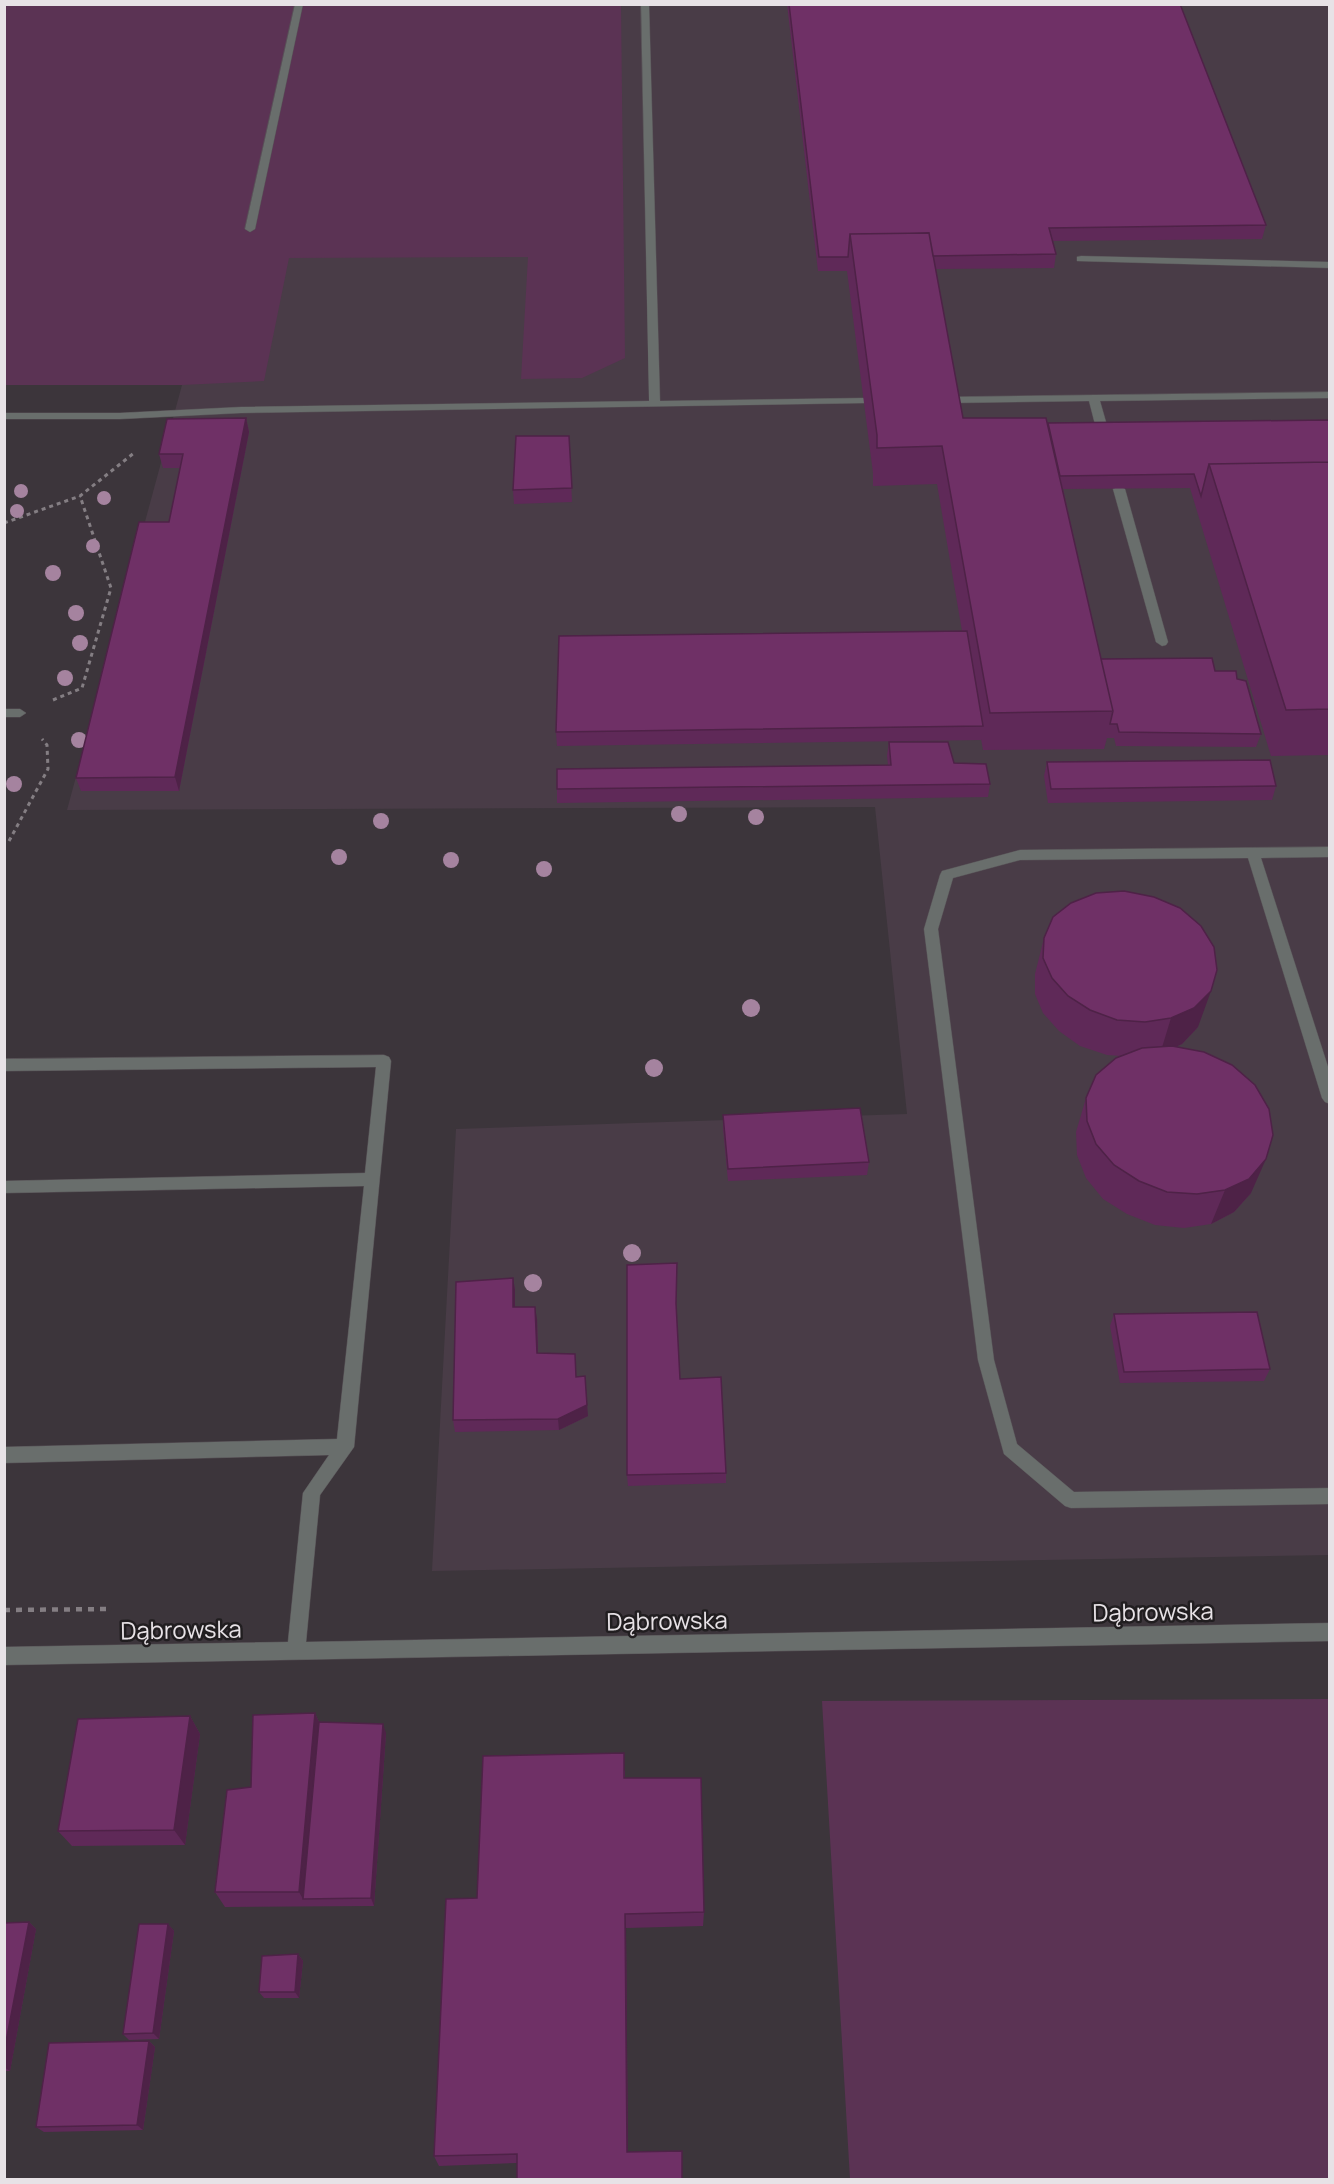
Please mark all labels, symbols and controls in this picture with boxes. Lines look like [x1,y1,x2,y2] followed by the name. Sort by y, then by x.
[1092,1593,1214,1629] street label: Dąbrowska
[606,1602,728,1638] street label: Dąbrowska
[120,1611,242,1647] street label: Dąbrowska

